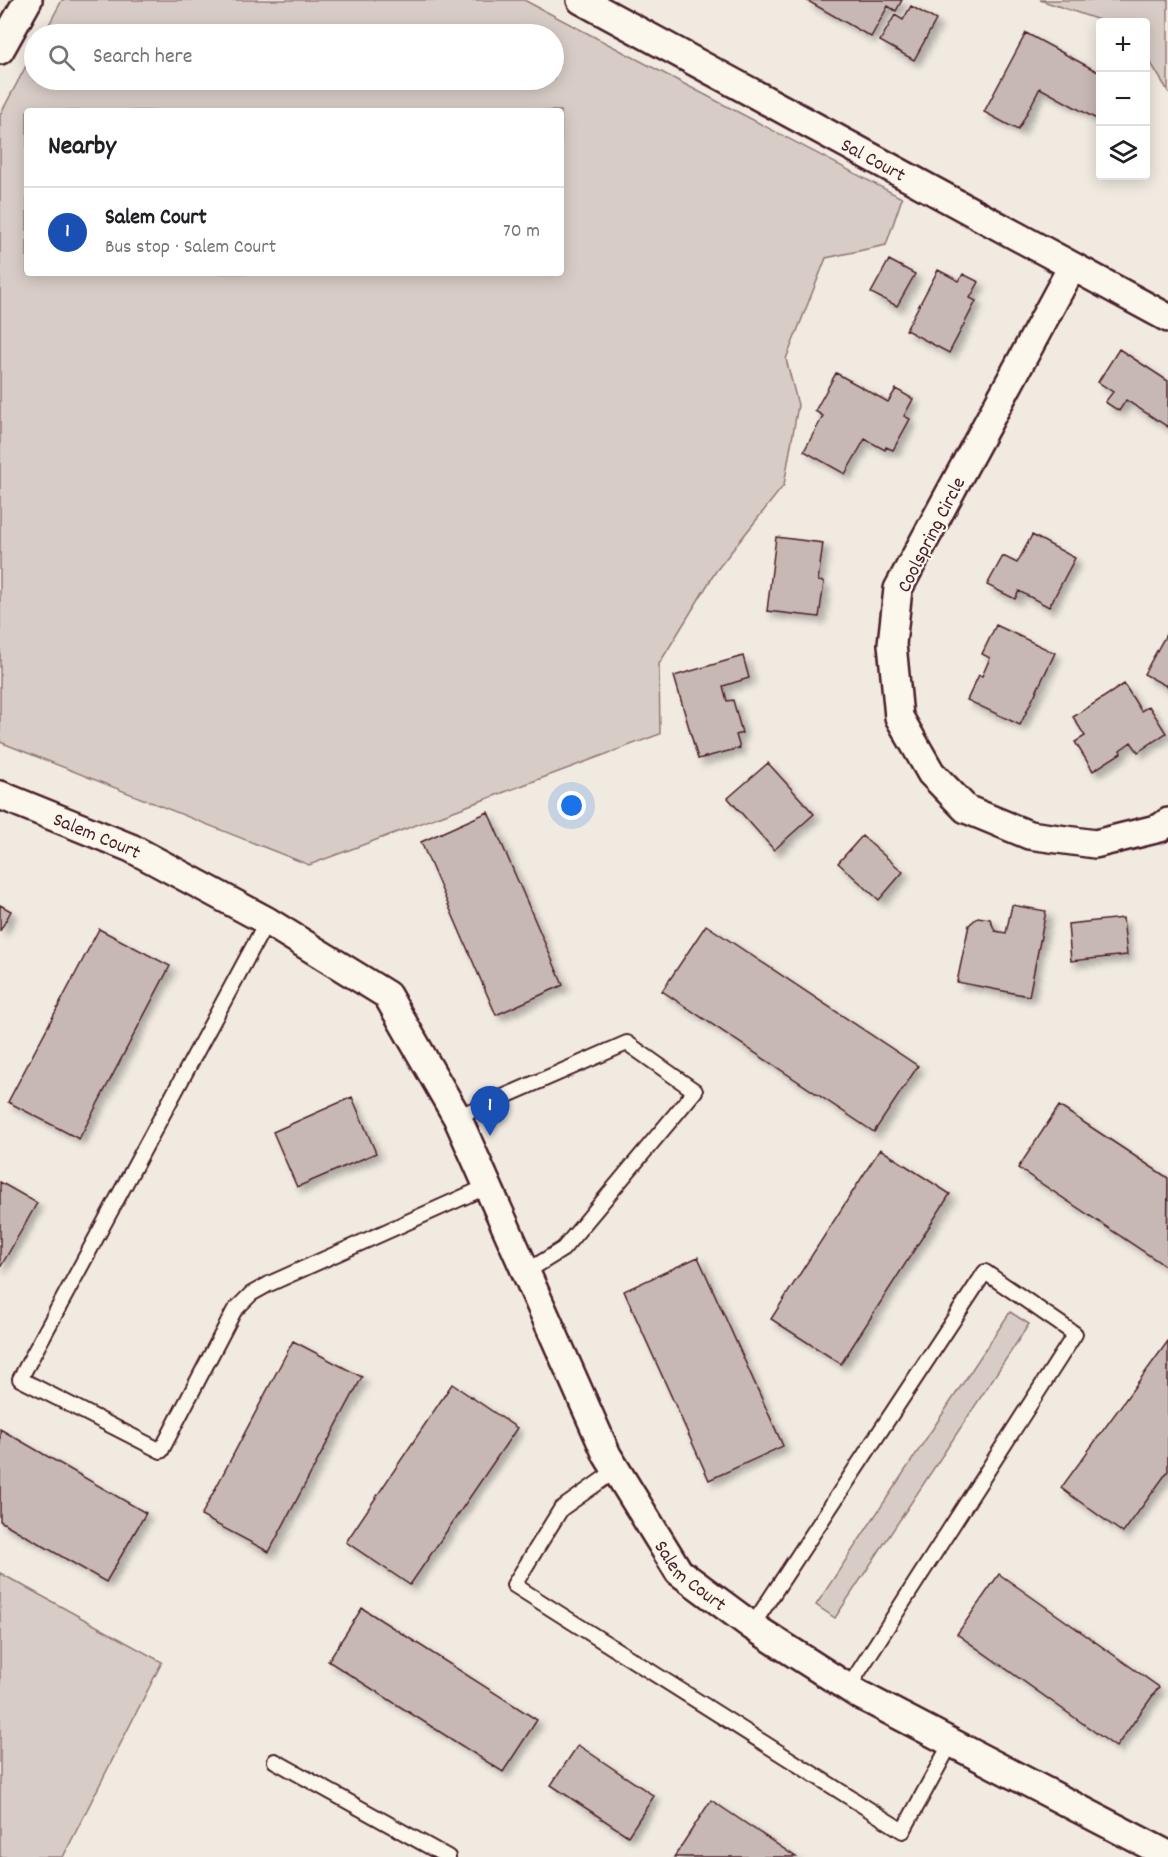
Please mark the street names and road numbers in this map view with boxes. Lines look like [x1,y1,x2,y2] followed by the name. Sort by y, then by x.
[835,132,910,190] street label: Sal Court
[892,473,974,598] street label: Coolspring Circle
[48,807,145,868] street label: Salem Court
[646,1536,731,1619] street label: Salem Court

